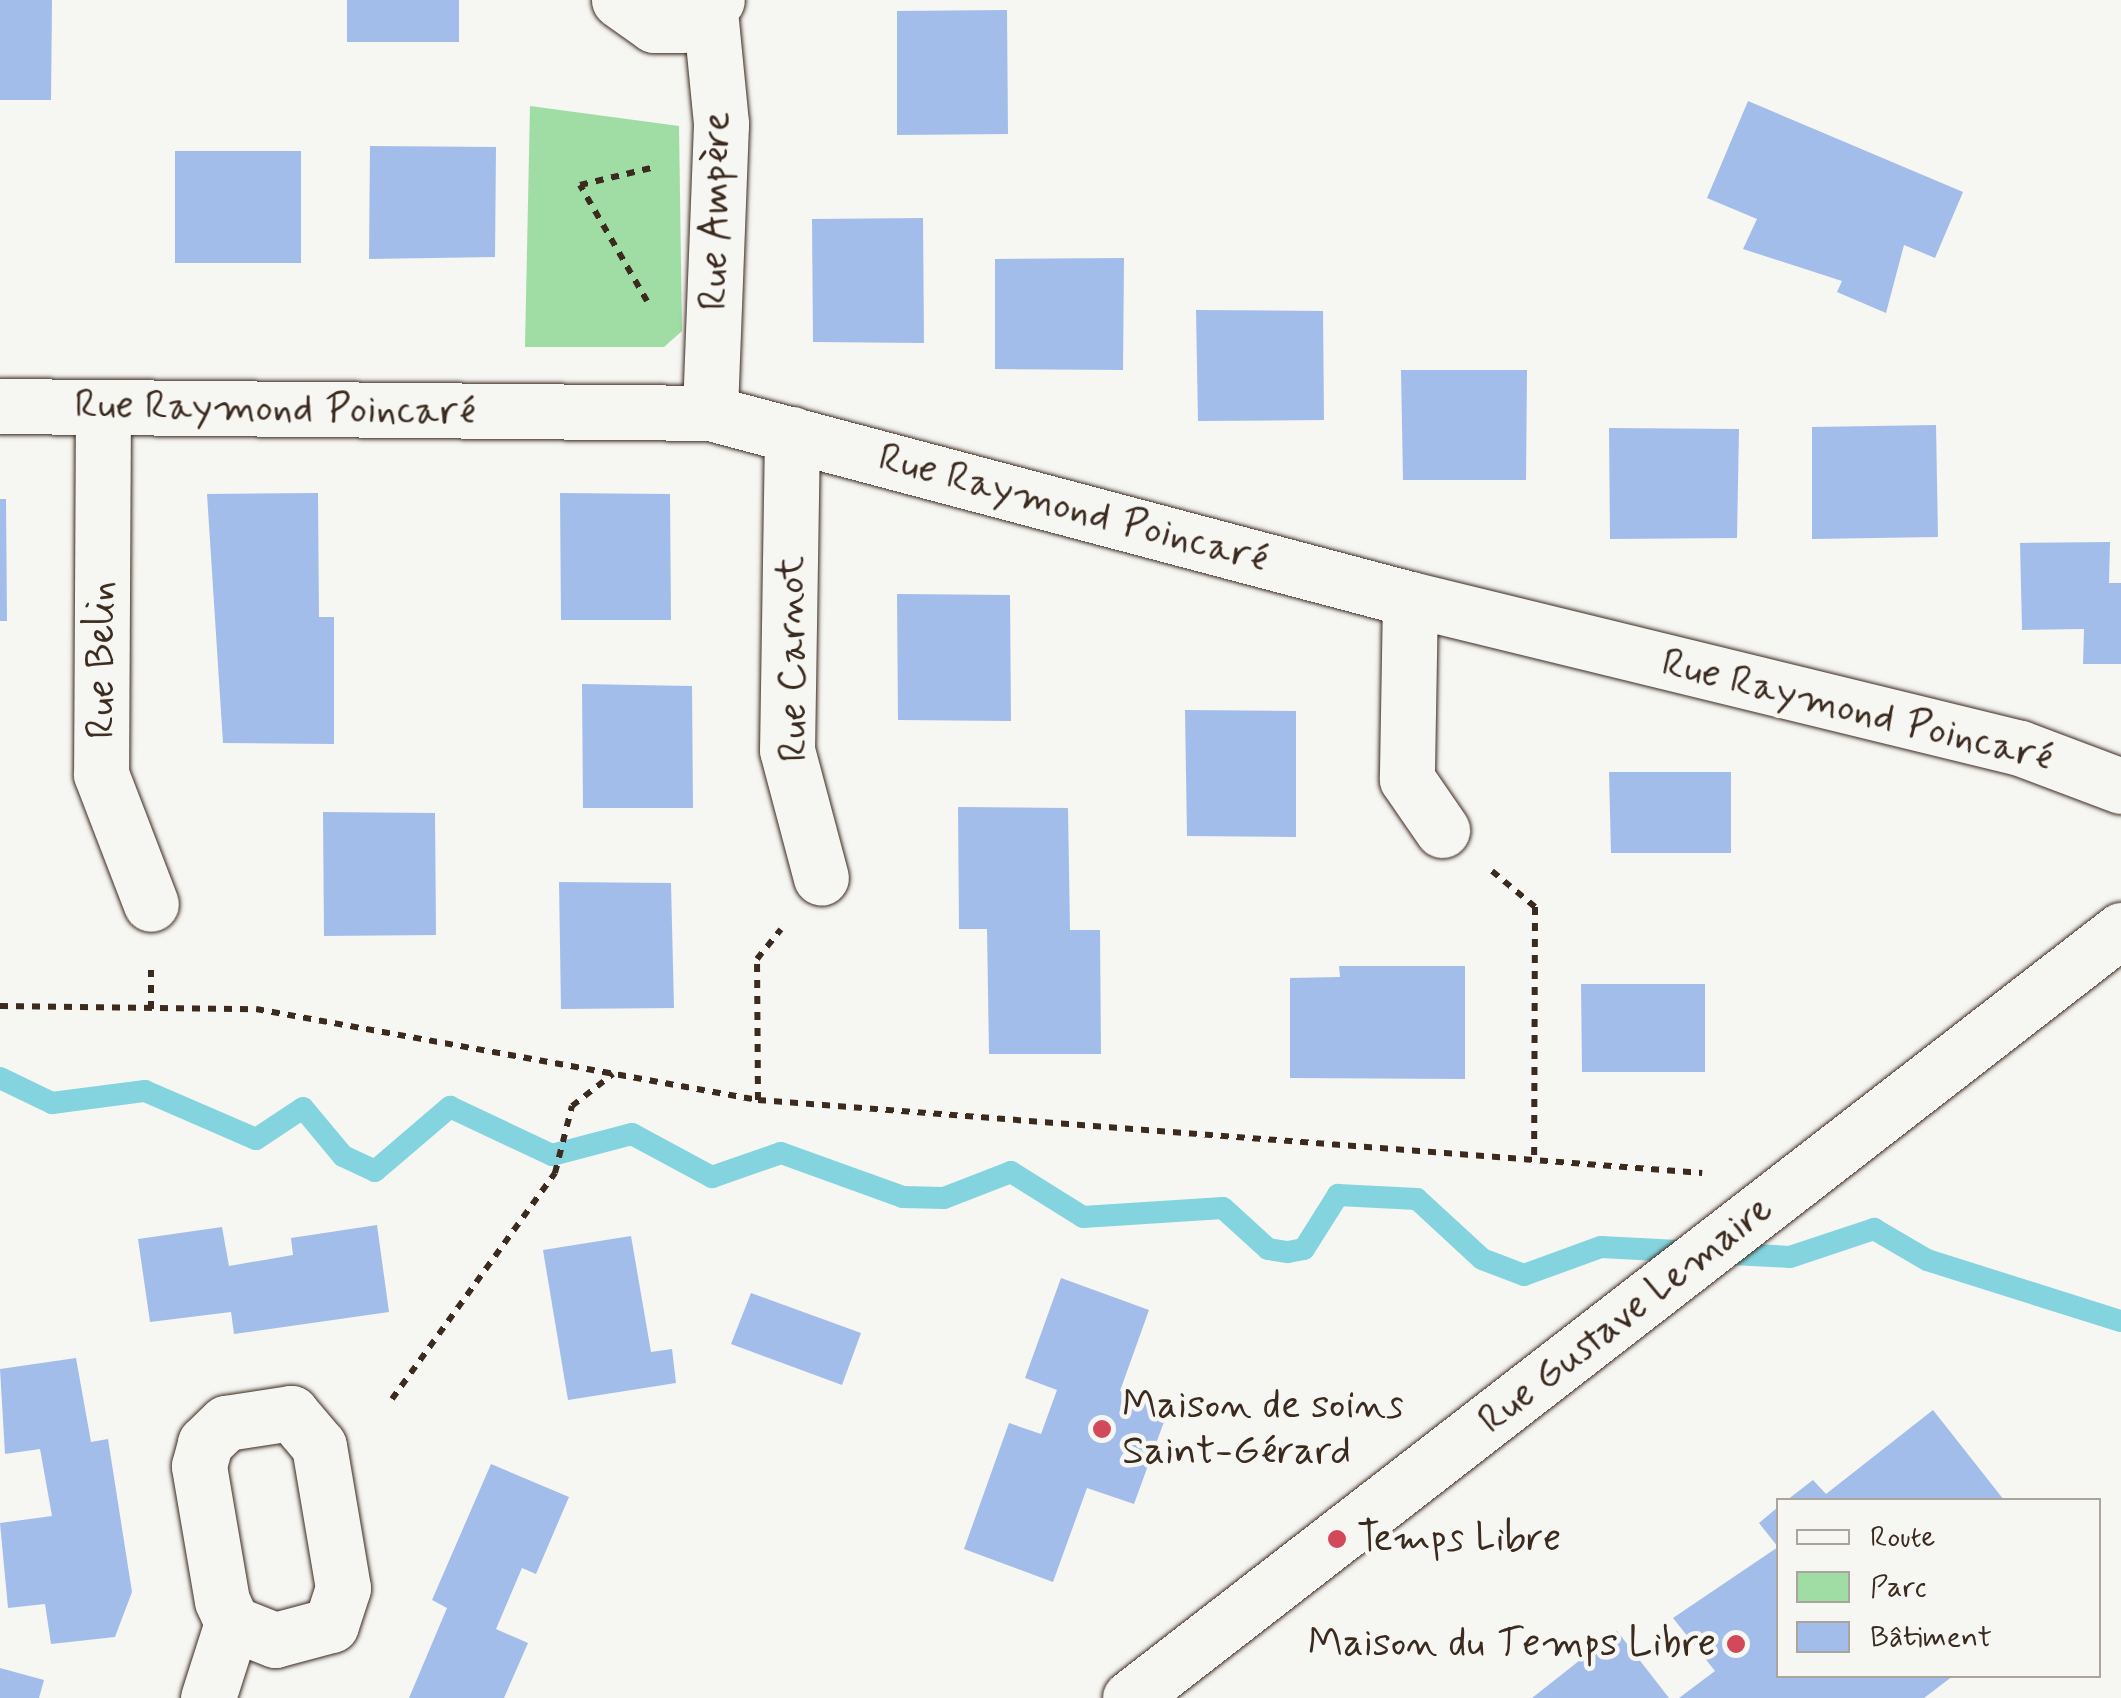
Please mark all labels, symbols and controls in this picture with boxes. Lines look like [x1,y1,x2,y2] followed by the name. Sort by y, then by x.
[690,111,742,311] street label: Rue Ampère
[81,382,469,436] street label: Rue Raymond Poincaré
[880,436,1266,582] street label: Rue Raymond Poincaré
[767,558,819,760] street label: Rue Carnot
[78,581,126,739] street label: Rue Belin
[1663,641,2051,781] street label: Rue Raymond Poincaré
[1470,1186,1782,1444] street label: Rue Gustave Lemaire
[1122,1382,1394,1476] place label: Maison de soins Saint-Gérard
[1091,1418,1113,1440] marker: Maison de soins Saint-Gérard
[1776,1498,2101,1678] legend
[1357,1515,1569,1563] place label: Temps Libre
[1870,1518,1935,1557] text: Route
[1326,1528,1348,1550] marker: Temps Libre
[1870,1568,1927,1607] text: Parc
[1870,1618,1992,1657] text: Bâtiment
[1316,1620,1716,1668] place label: Maison du Temps Libre
[1725,1633,1747,1655] marker: Maison du Temps Libre

